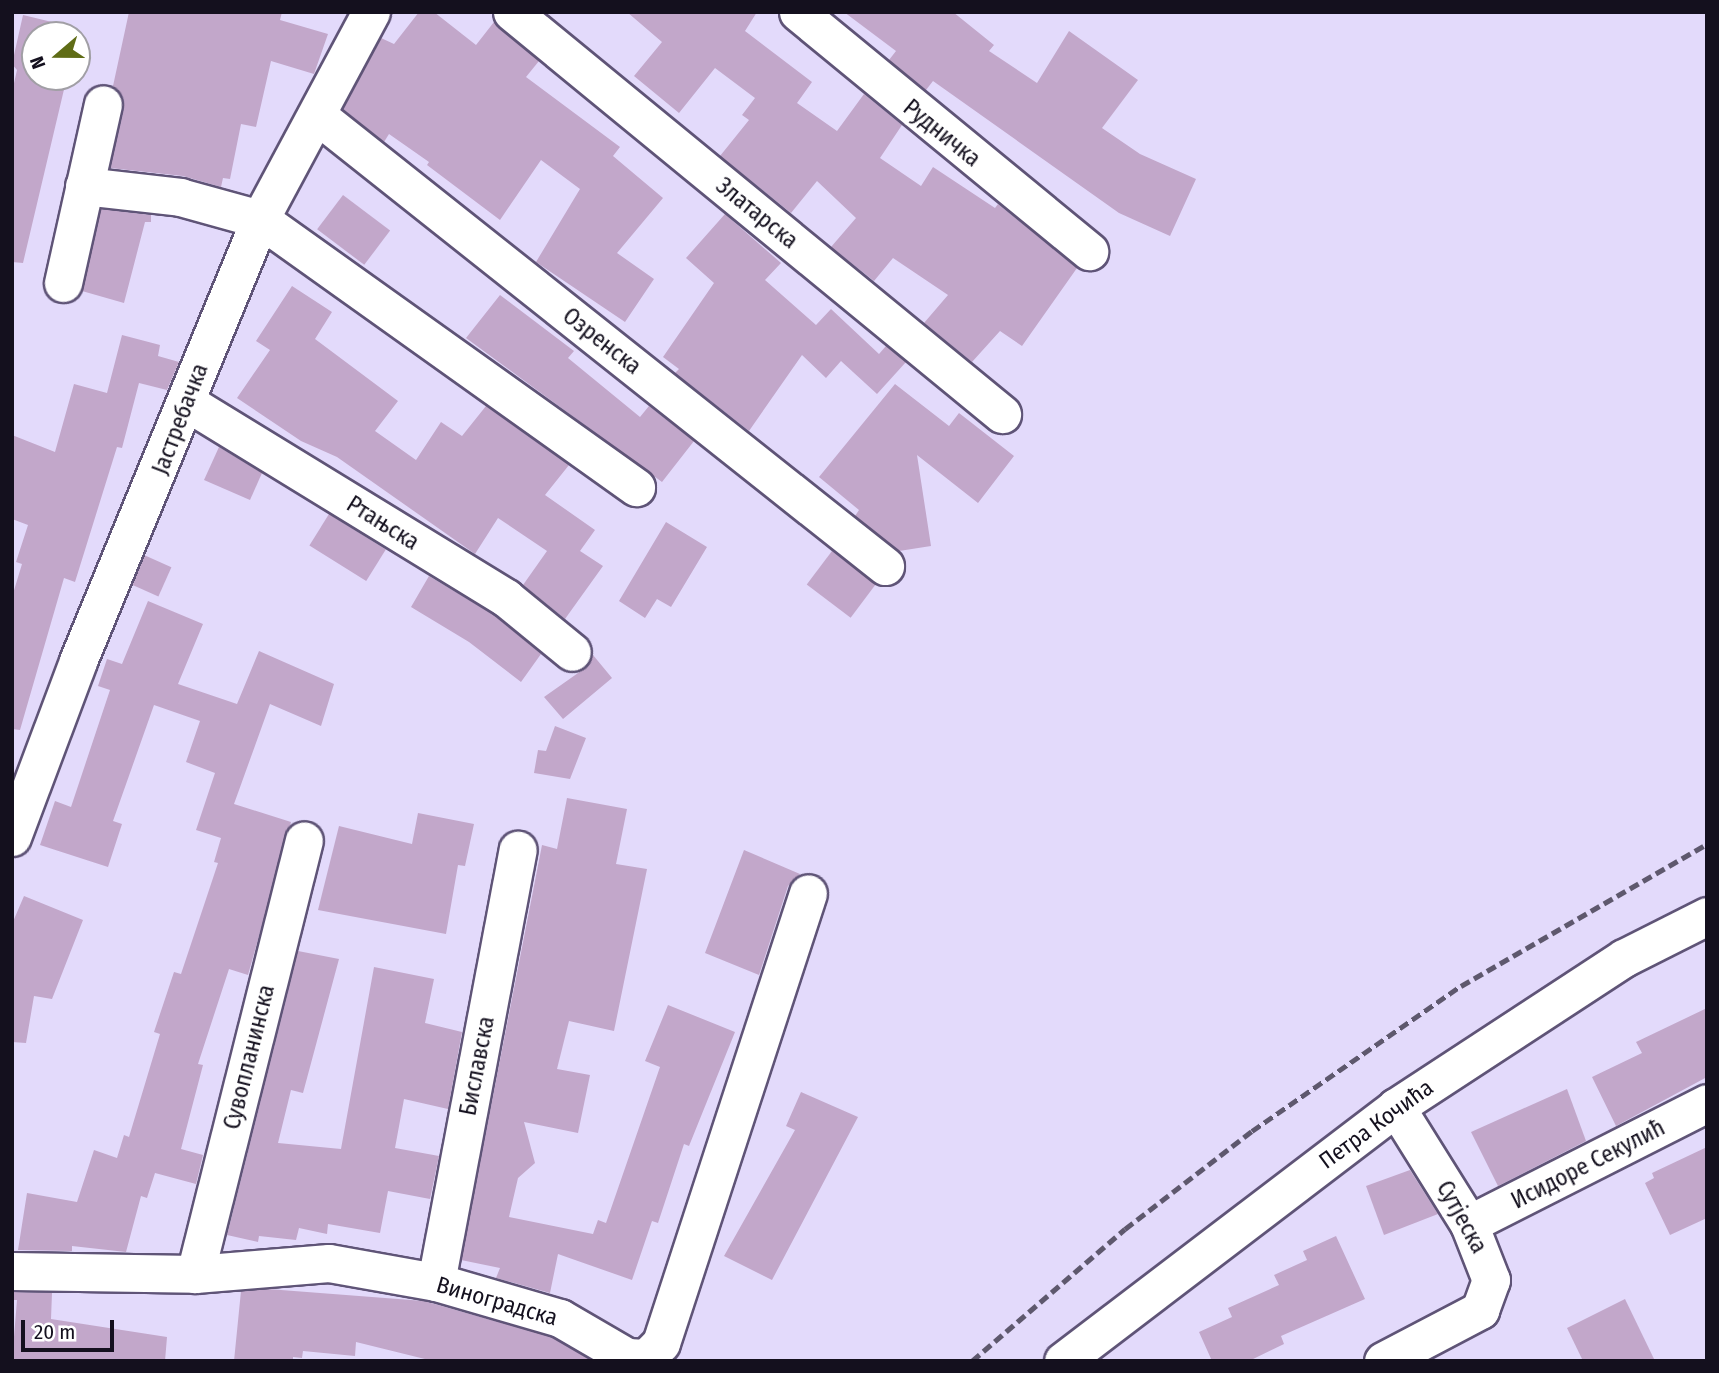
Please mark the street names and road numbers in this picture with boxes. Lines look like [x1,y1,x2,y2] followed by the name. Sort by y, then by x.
[898,94,986,172] street label: Рудничка
[711,172,803,254] street label: Златарска
[557,302,647,380] street label: Озренска
[146,360,214,478] street label: Јастребачка
[342,490,424,556] street label: Ртањска
[218,982,280,1132] street label: Сувопланинска
[454,1014,500,1118] street label: Биславска
[1314,1073,1438,1175] street label: Петра Кочића
[1507,1113,1669,1215] street label: Исидоре Секулић
[1431,1176,1493,1258] street label: Сутјеска
[433,1271,561,1331] street label: Виноградска

